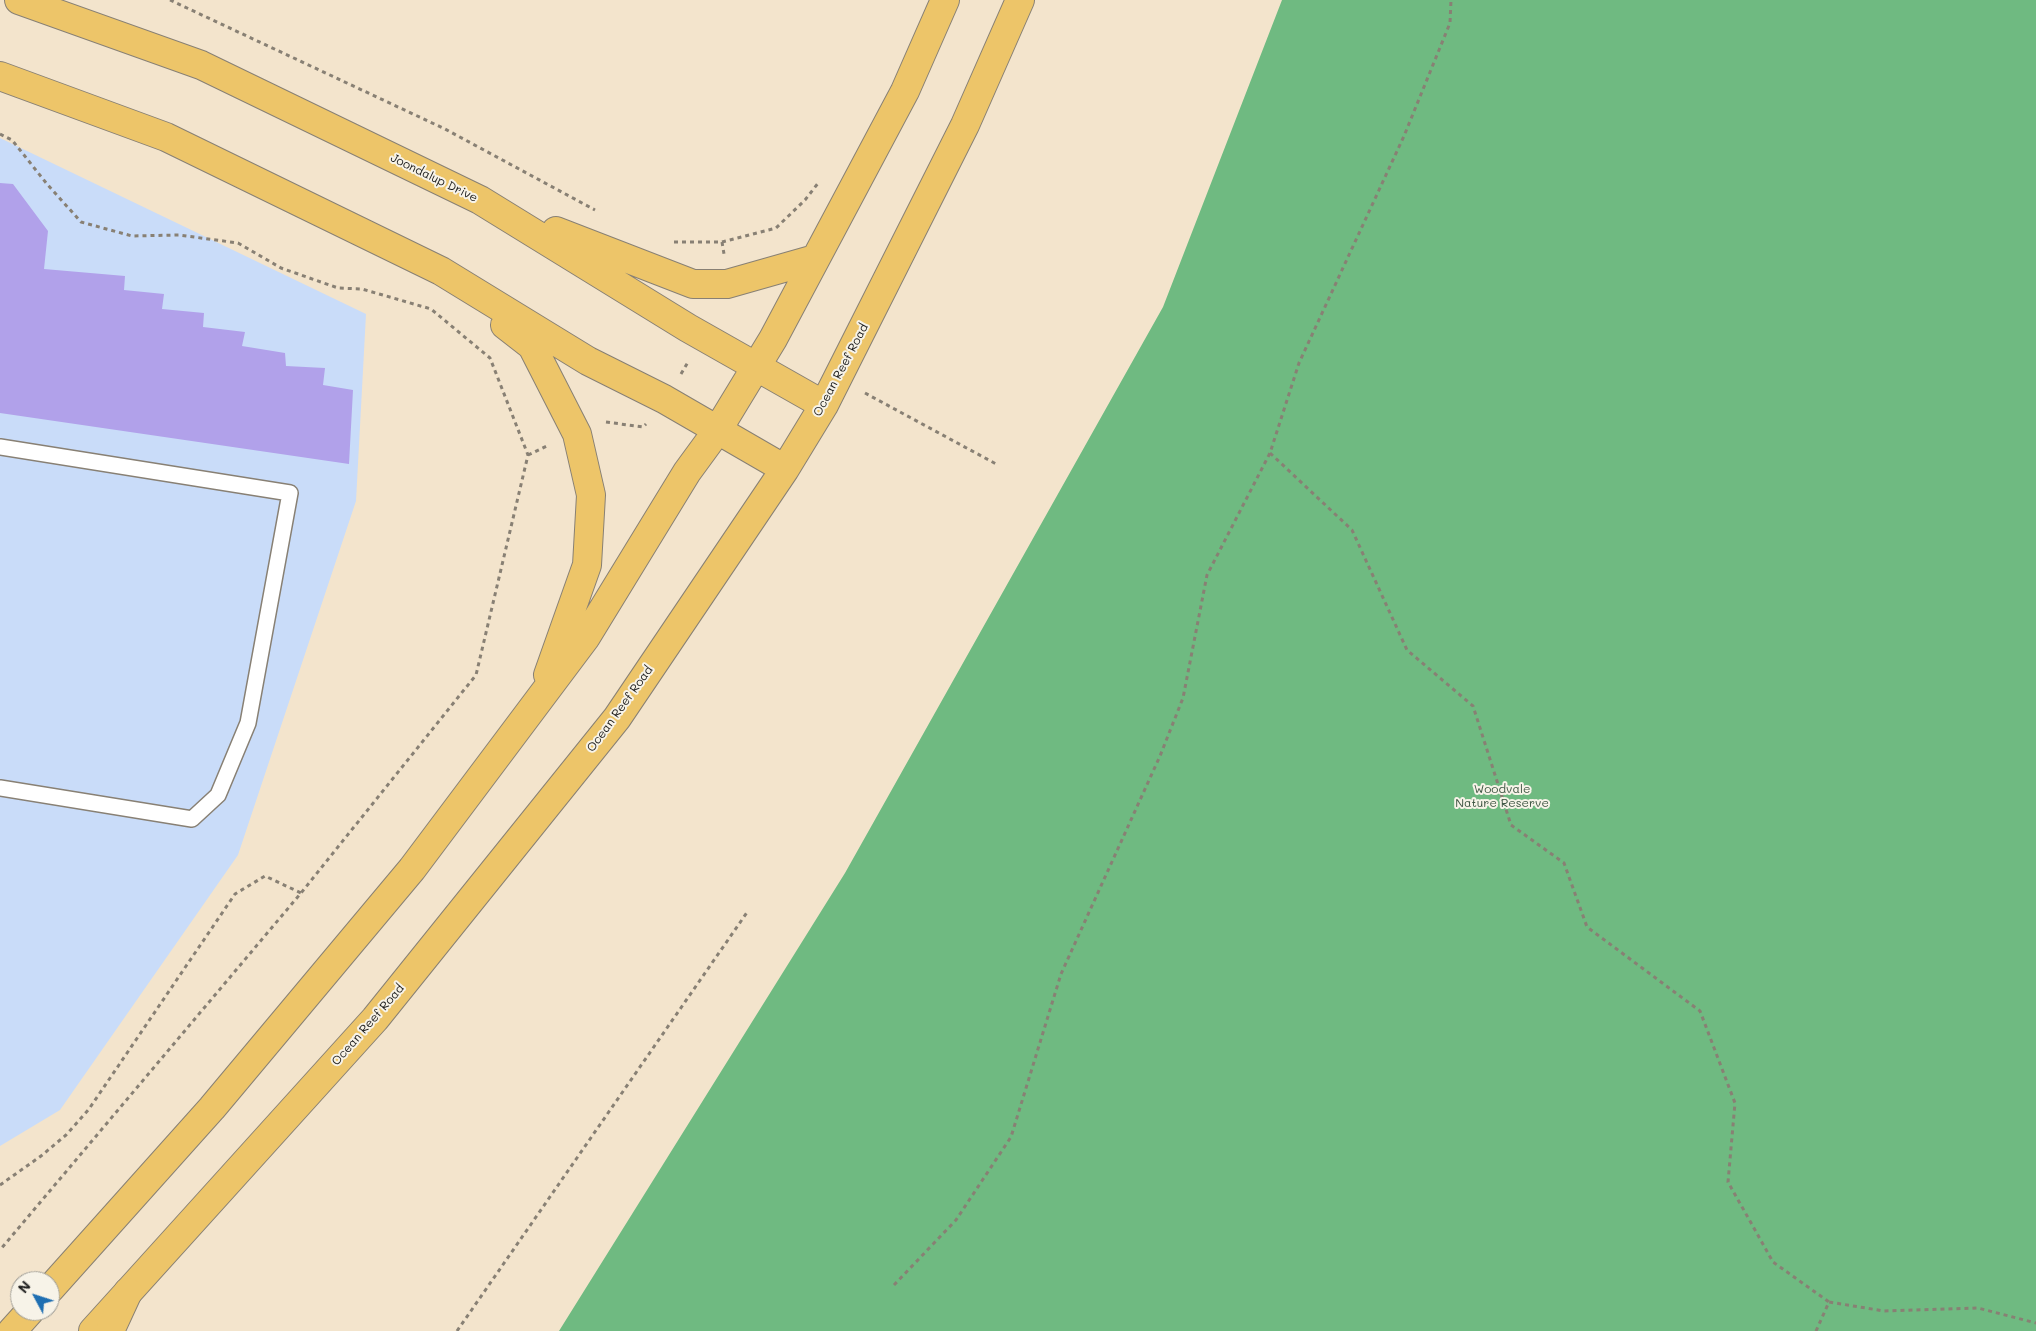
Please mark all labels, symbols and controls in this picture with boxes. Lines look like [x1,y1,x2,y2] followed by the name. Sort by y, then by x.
[388,151,480,205] street label: Joondalup Drive
[810,321,872,419] street label: Ocean Reef Road
[584,663,656,755] street label: Ocean Reef Road
[1455,782,1549,810] park label: Woodvale Nature Reserve
[329,981,407,1069] street label: Ocean Reef Road
[10,1271,60,1321] north arrow
[13,1277,35,1297] text: N

